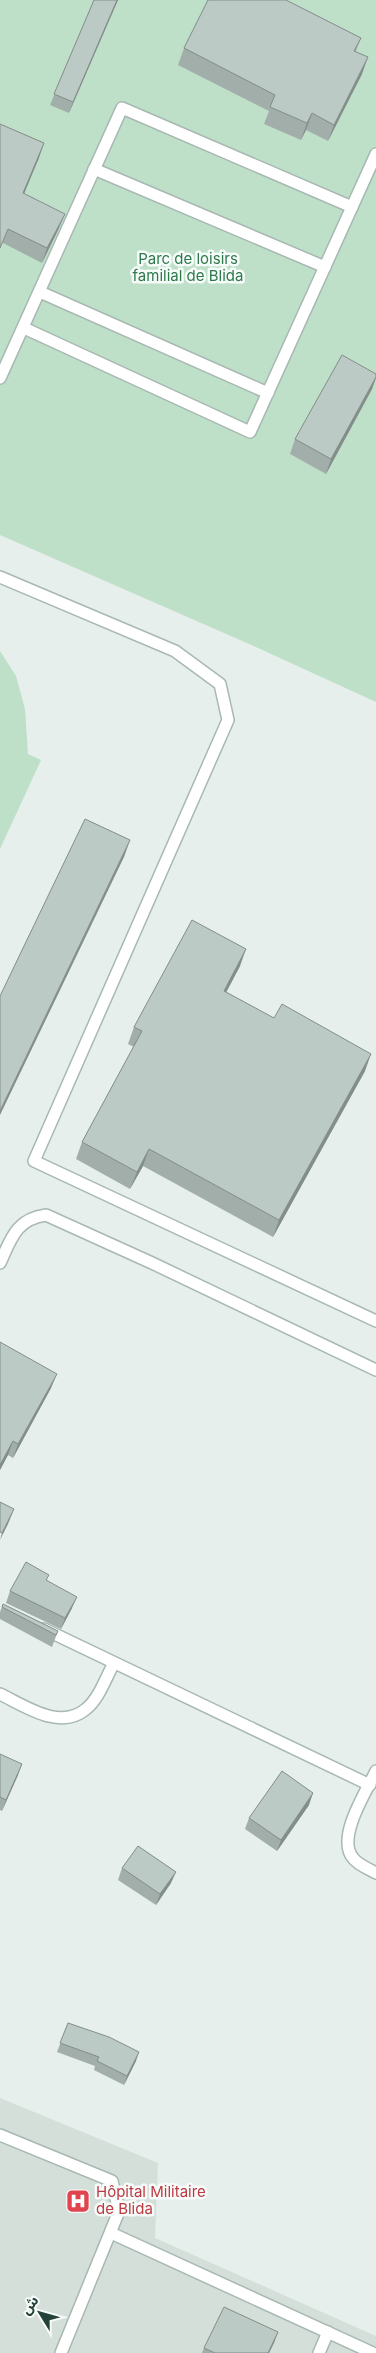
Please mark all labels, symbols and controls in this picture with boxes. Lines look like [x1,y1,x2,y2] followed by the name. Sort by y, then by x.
[133,249,243,285] park label: Parc de loisirs familial de Blida
[96,2182,206,2218] place label: Hôpital Militaire de Blida
[65,2188,91,2214] hospital icon: Hôpital Militaire de Blida
[15,2288,65,2338] north arrow
[17,2292,42,2318] text: ش

